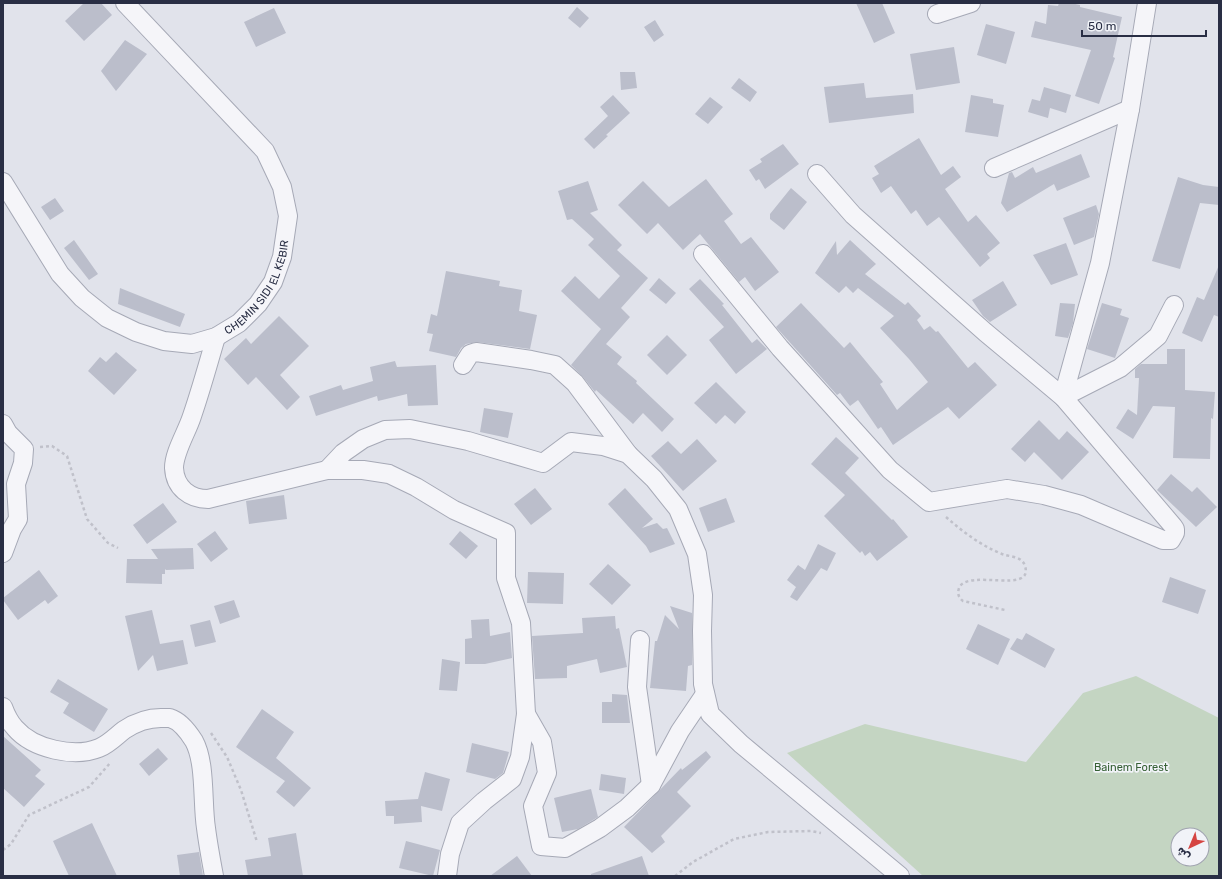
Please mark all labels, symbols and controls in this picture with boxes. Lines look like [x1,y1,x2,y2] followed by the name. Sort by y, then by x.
[1082,12,1206,38] scale bar
[1088,19,1116,33] text: 50 m
[222,239,291,337] street label: CHEMIN SIDI EL KEBIR
[1094,761,1169,774] park label: Bainem Forest
[1170,827,1210,867] north arrow
[1174,844,1193,863] text: ش

